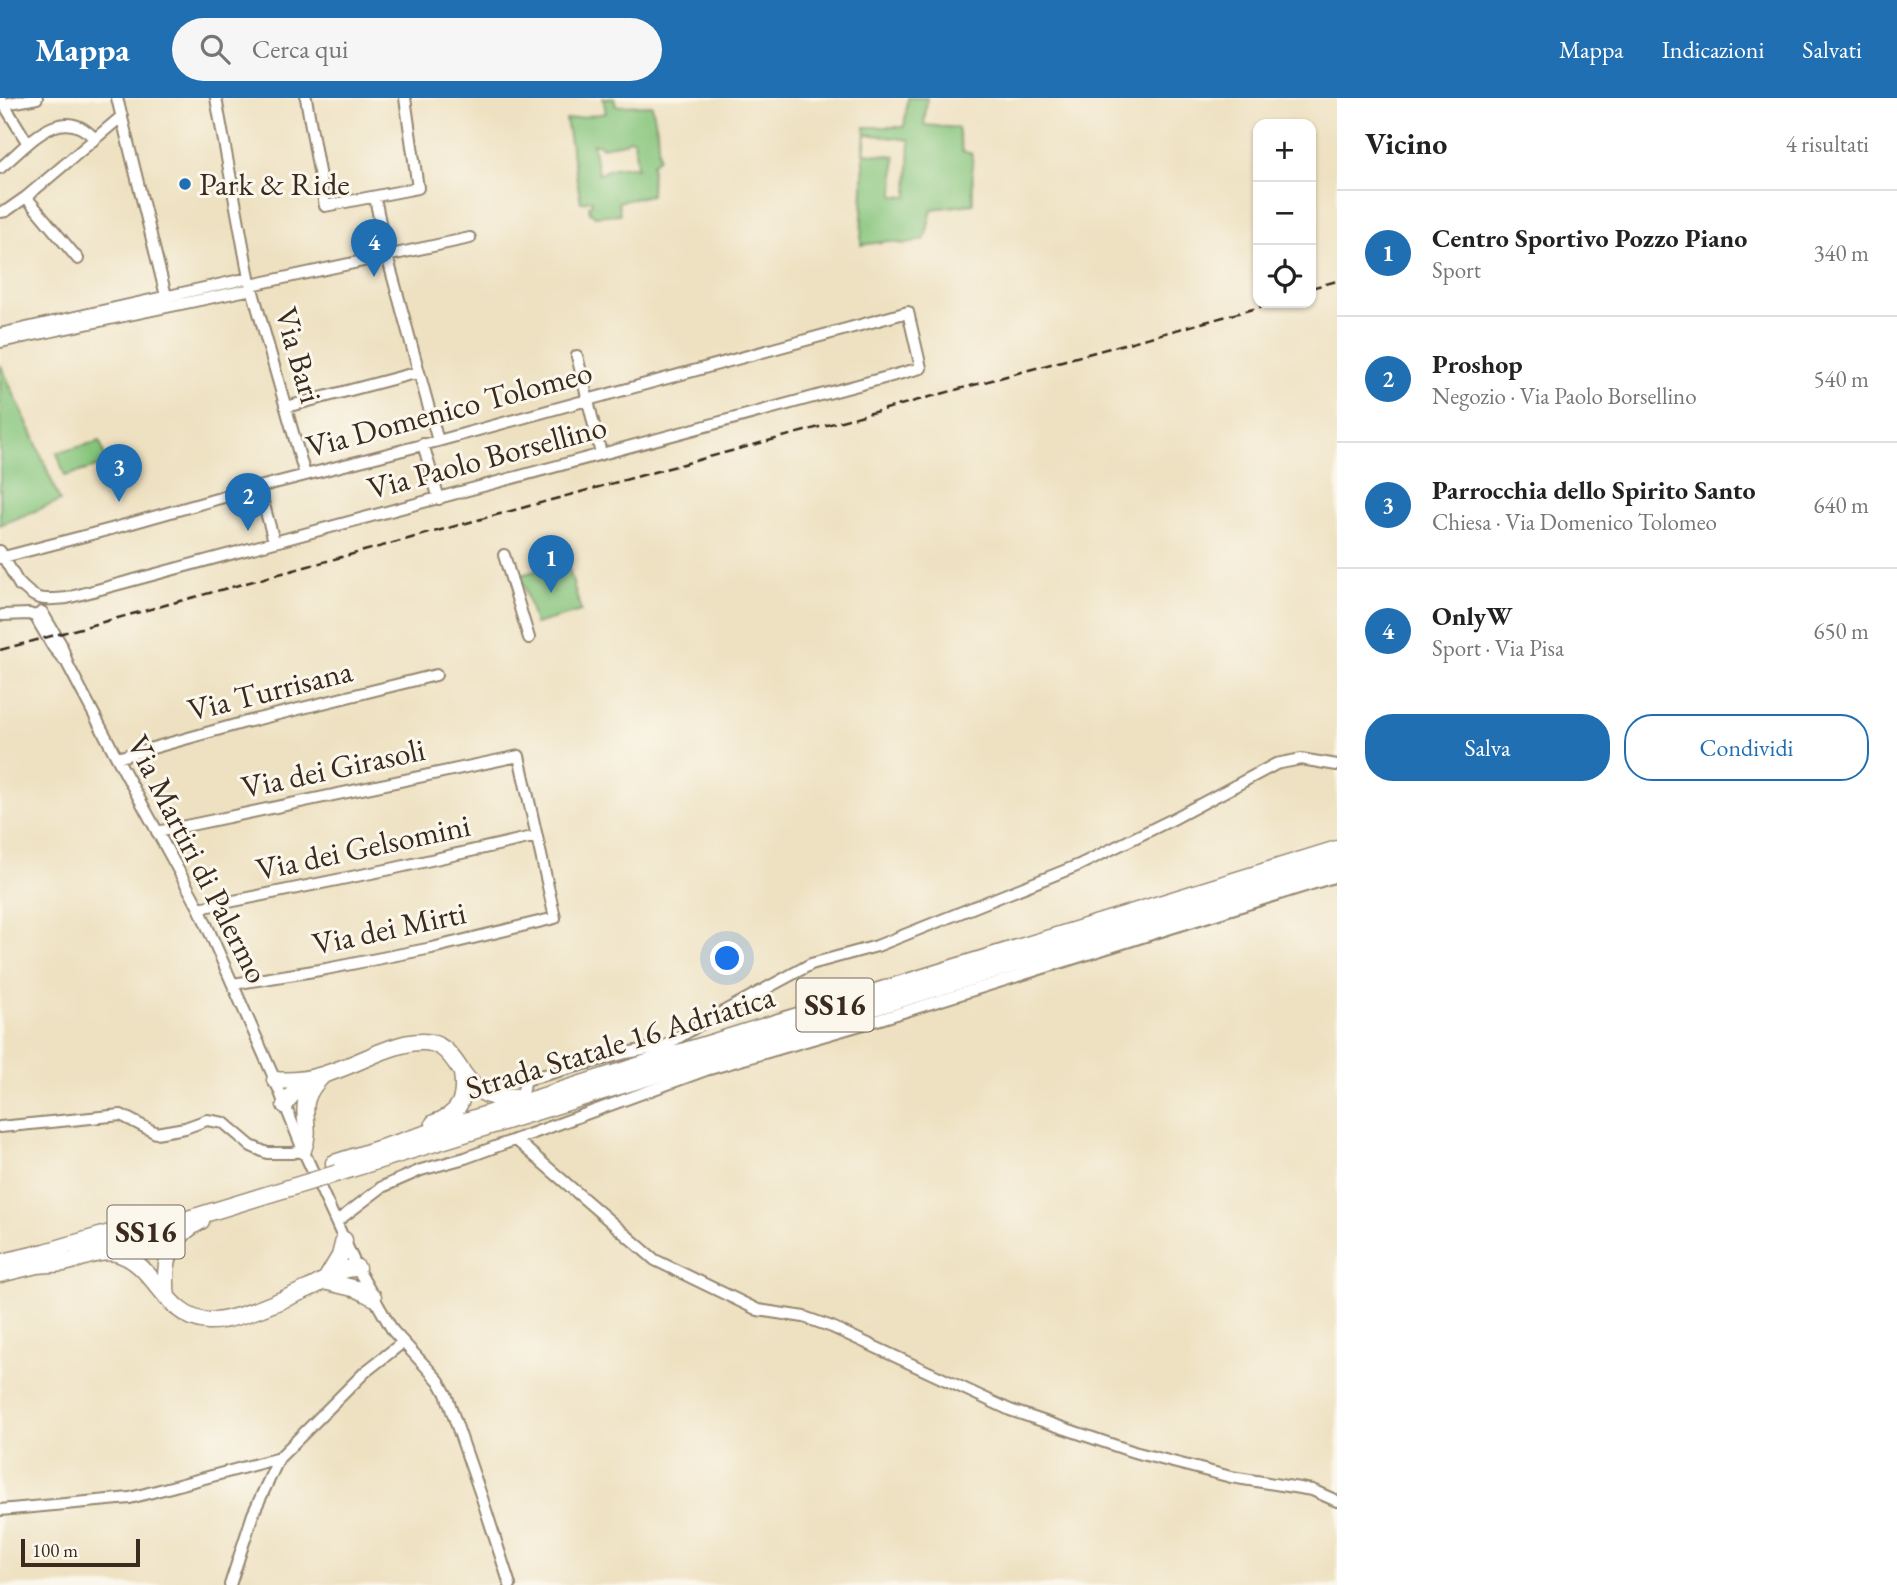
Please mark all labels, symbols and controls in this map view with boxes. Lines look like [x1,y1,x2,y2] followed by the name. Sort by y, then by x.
[172,18,662,81] search box
[35,28,130,71] text: Mappa
[196,30,234,68] icon: search
[252,32,348,66] text: Cerca qui
[1559,34,1624,65] text: Mappa
[1662,34,1764,65] text: Indicazioni
[1802,34,1862,65] text: Salvati
[1253,119,1316,308] map controls
[1253,119,1316,182] button: +
[1365,124,1447,163] text: Vicino
[1786,129,1869,159] text: 4 risultati
[199,163,350,205] place label: Park & Ride
[177,176,193,192] marker: Park & Ride
[1253,182,1316,245] button: −
[351,219,397,277] pin: 4
[1432,221,1747,255] text: Centro Sportivo Pozzo Piano
[1382,238,1394,268] text: 1
[1813,238,1869,268] text: 340 m
[1253,245,1316,308] button: locate
[1432,255,1481,285] text: Sport
[265,302,333,408] street label: Via Bari
[1432,347,1523,381] text: Proshop
[301,351,597,467] street label: Via Domenico Tolomeo
[1382,364,1394,394] text: 2
[1813,364,1869,394] text: 540 m
[1432,381,1697,411] text: Negozio · Via Paolo Borsellino
[363,405,611,509] street label: Via Paolo Borsellino
[96,444,142,502] pin: 3
[225,473,271,531] pin: 2
[1432,473,1756,507] text: Parrocchia dello Spirito Santo
[1382,490,1394,520] text: 3
[1813,490,1869,520] text: 640 m
[1432,507,1717,537] text: Chiesa · Via Domenico Tolomeo
[528,535,574,593] pin: 1
[1432,599,1513,633] text: OnlyW
[1382,616,1394,646] text: 4
[1813,616,1869,646] text: 650 m
[1432,633,1564,663] text: Sport · Via Pisa
[183,649,357,731] street label: Via Turrisana
[1365,714,1610,781] button: Salva
[1624,714,1869,781] button: Condividi
[117,728,279,990] street label: Via Martiri di Palermo
[237,728,429,808] street label: Via dei Girasoli
[252,804,474,890] street label: Via dei Gelsomini
[308,891,470,965] street label: Via dei Mirti
[710,941,744,975] your location
[460,975,780,1109] street label: Strada Statale 16 Adriatica
[796,978,874,1032] road number: SS16
[108,1206,184,1258] road number: SS16
[21,1536,140,1568] scale bar
[32,1538,78,1563] text: 100 m

